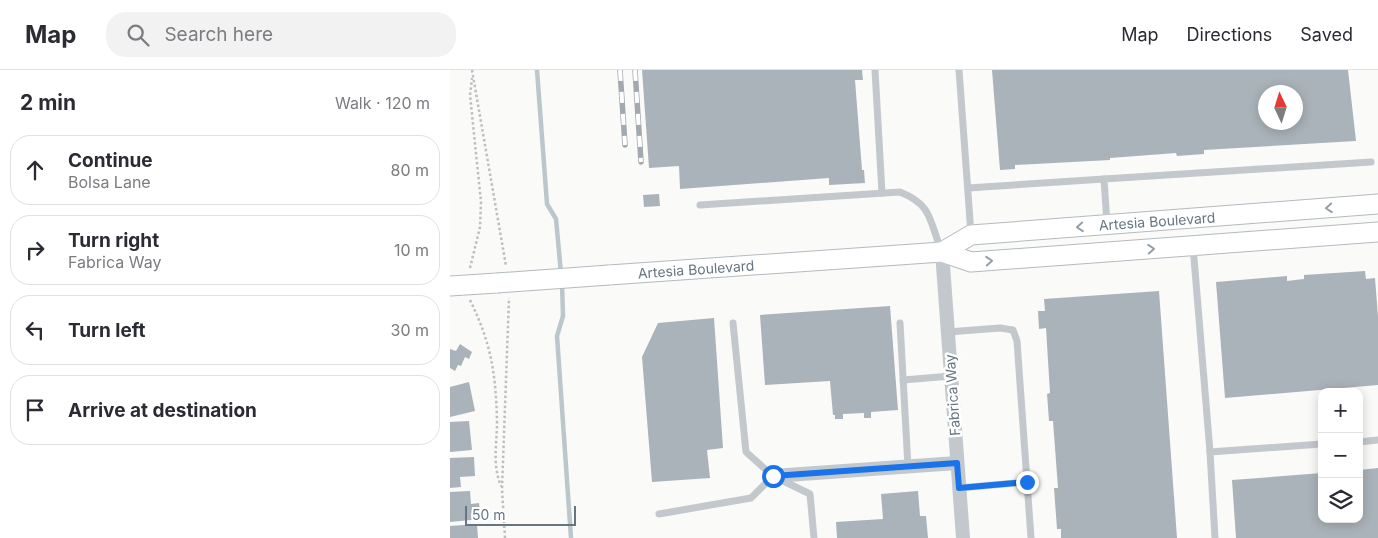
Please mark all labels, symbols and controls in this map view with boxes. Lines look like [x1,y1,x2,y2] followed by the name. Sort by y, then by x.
[106,12,456,57] search box
[25,20,76,49] text: Map
[124,21,152,49] icon: search
[164,23,273,46] text: Search here
[1121,24,1159,45] text: Map
[1187,24,1272,45] text: Directions
[1300,24,1353,45] text: Saved
[1258,85,1303,130] north arrow
[20,90,76,115] text: 2 min
[335,93,430,113] text: Walk · 120 m
[68,149,153,172] text: Continue
[21,156,49,184] icon: ahead
[390,160,429,180] text: 80 m
[68,172,151,192] text: Bolsa Lane
[1325,202,1333,213] one-way arrow
[1098,208,1216,234] street label: Artesia Boulevard
[1076,221,1084,232] one-way arrow
[68,229,159,252] text: Turn right
[21,236,49,264] icon: right
[394,240,429,260] text: 10 m
[1147,244,1155,255] one-way arrow
[68,252,161,272] text: Fabrica Way
[637,256,755,282] street label: Artesia Boulevard
[985,256,993,267] one-way arrow
[21,316,49,344] icon: left
[68,319,146,342] text: Turn left
[391,320,429,340] text: 30 m
[941,353,963,436] street label: Fabrica Way
[1318,388,1363,523] map controls
[1318,388,1363,433] button: +
[21,396,49,424] icon: arrive
[68,399,257,422] text: Arrive at destination
[1318,433,1363,478] button: −
[762,465,785,488] route start
[1016,471,1039,494] route end
[1318,478,1363,523] button: layers
[465,503,576,526] scale bar
[472,506,506,523] text: 50 m

